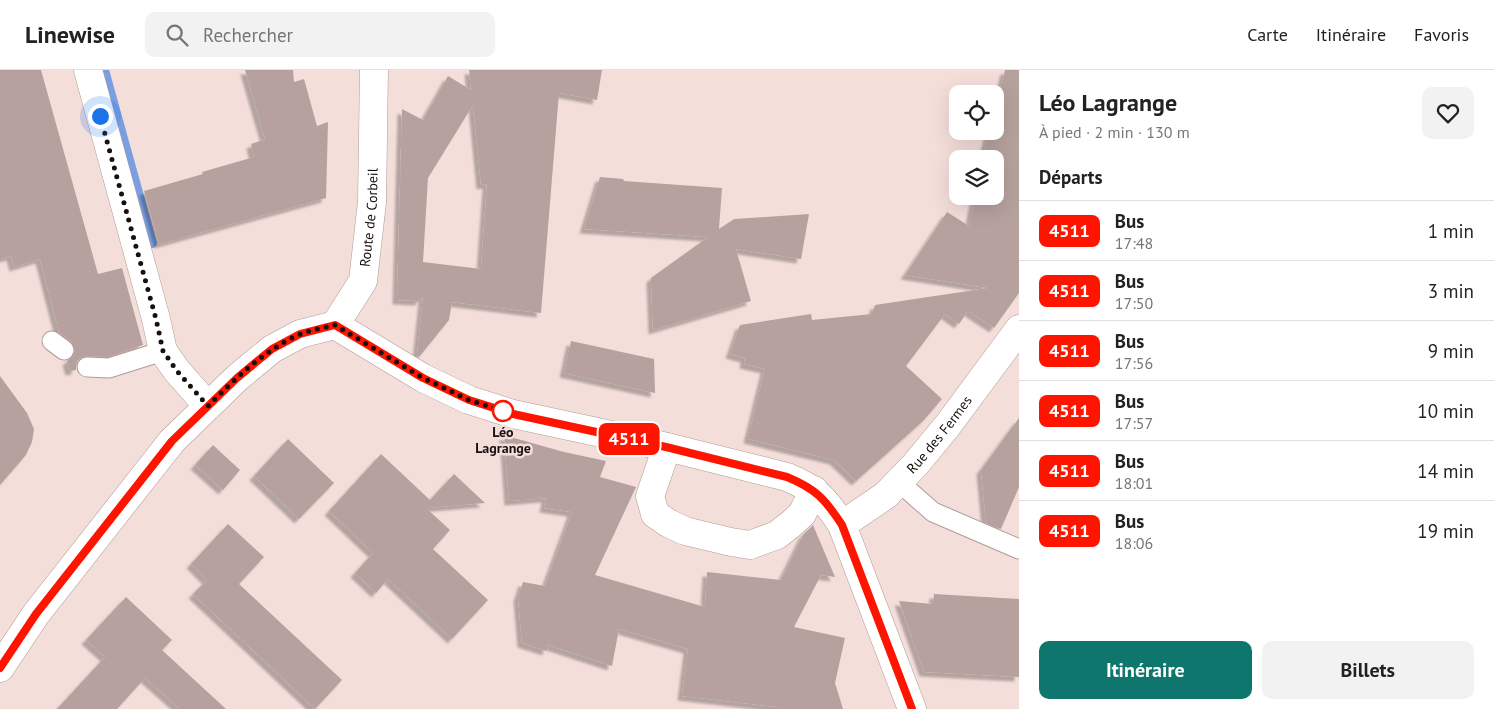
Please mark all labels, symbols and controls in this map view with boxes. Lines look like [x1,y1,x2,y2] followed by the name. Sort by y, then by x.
[145,12,495,57] search box
[25,19,115,50] text: Linewise
[163,21,191,49] icon: search
[203,23,293,47] text: Rechercher
[1247,23,1288,46] text: Carte
[1316,23,1386,46] text: Itinéraire
[1414,23,1469,46] text: Favoris
[949,85,1004,205] map controls
[949,85,1004,140] button: locate
[1039,87,1177,118] text: Léo Lagrange
[1422,87,1474,139] button: heart
[88,104,113,129] your location
[1039,122,1190,142] text: À pied · 2 min · 130 m
[949,150,1004,205] button: layers
[1039,165,1103,189] text: Départs
[356,168,382,268] street label: Route de Corbeil
[1115,209,1144,233] text: Bus
[1049,219,1090,242] text: 4511
[1428,219,1474,243] text: 1 min
[1115,233,1153,253] text: 17:48
[1115,269,1144,293] text: Bus
[1049,279,1090,302] text: 4511
[1428,279,1474,303] text: 3 min
[1115,293,1153,313] text: 17:50
[1115,329,1144,353] text: Bus
[1049,339,1090,362] text: 4511
[1428,339,1474,363] text: 9 min
[1115,353,1153,373] text: 17:56
[1115,389,1144,413] text: Bus
[903,392,976,477] street label: Rue des Fermes
[1049,399,1090,422] text: 4511
[1417,399,1474,423] text: 10 min
[492,400,514,422] marker: Léo Lagrange
[1115,413,1153,433] text: 17:57
[475,423,531,457] place label: Léo Lagrange
[594,423,664,455] line badge: 4511
[609,427,649,450] text: 4511
[1115,449,1144,473] text: Bus
[1049,459,1090,482] text: 4511
[1417,459,1474,483] text: 14 min
[1115,473,1153,493] text: 18:01
[1115,509,1144,533] text: Bus
[1049,519,1090,542] text: 4511
[1417,519,1474,543] text: 19 min
[1115,533,1153,553] text: 18:06
[1039,641,1252,699] button: Itinéraire
[1262,641,1474,699] button: Billets

